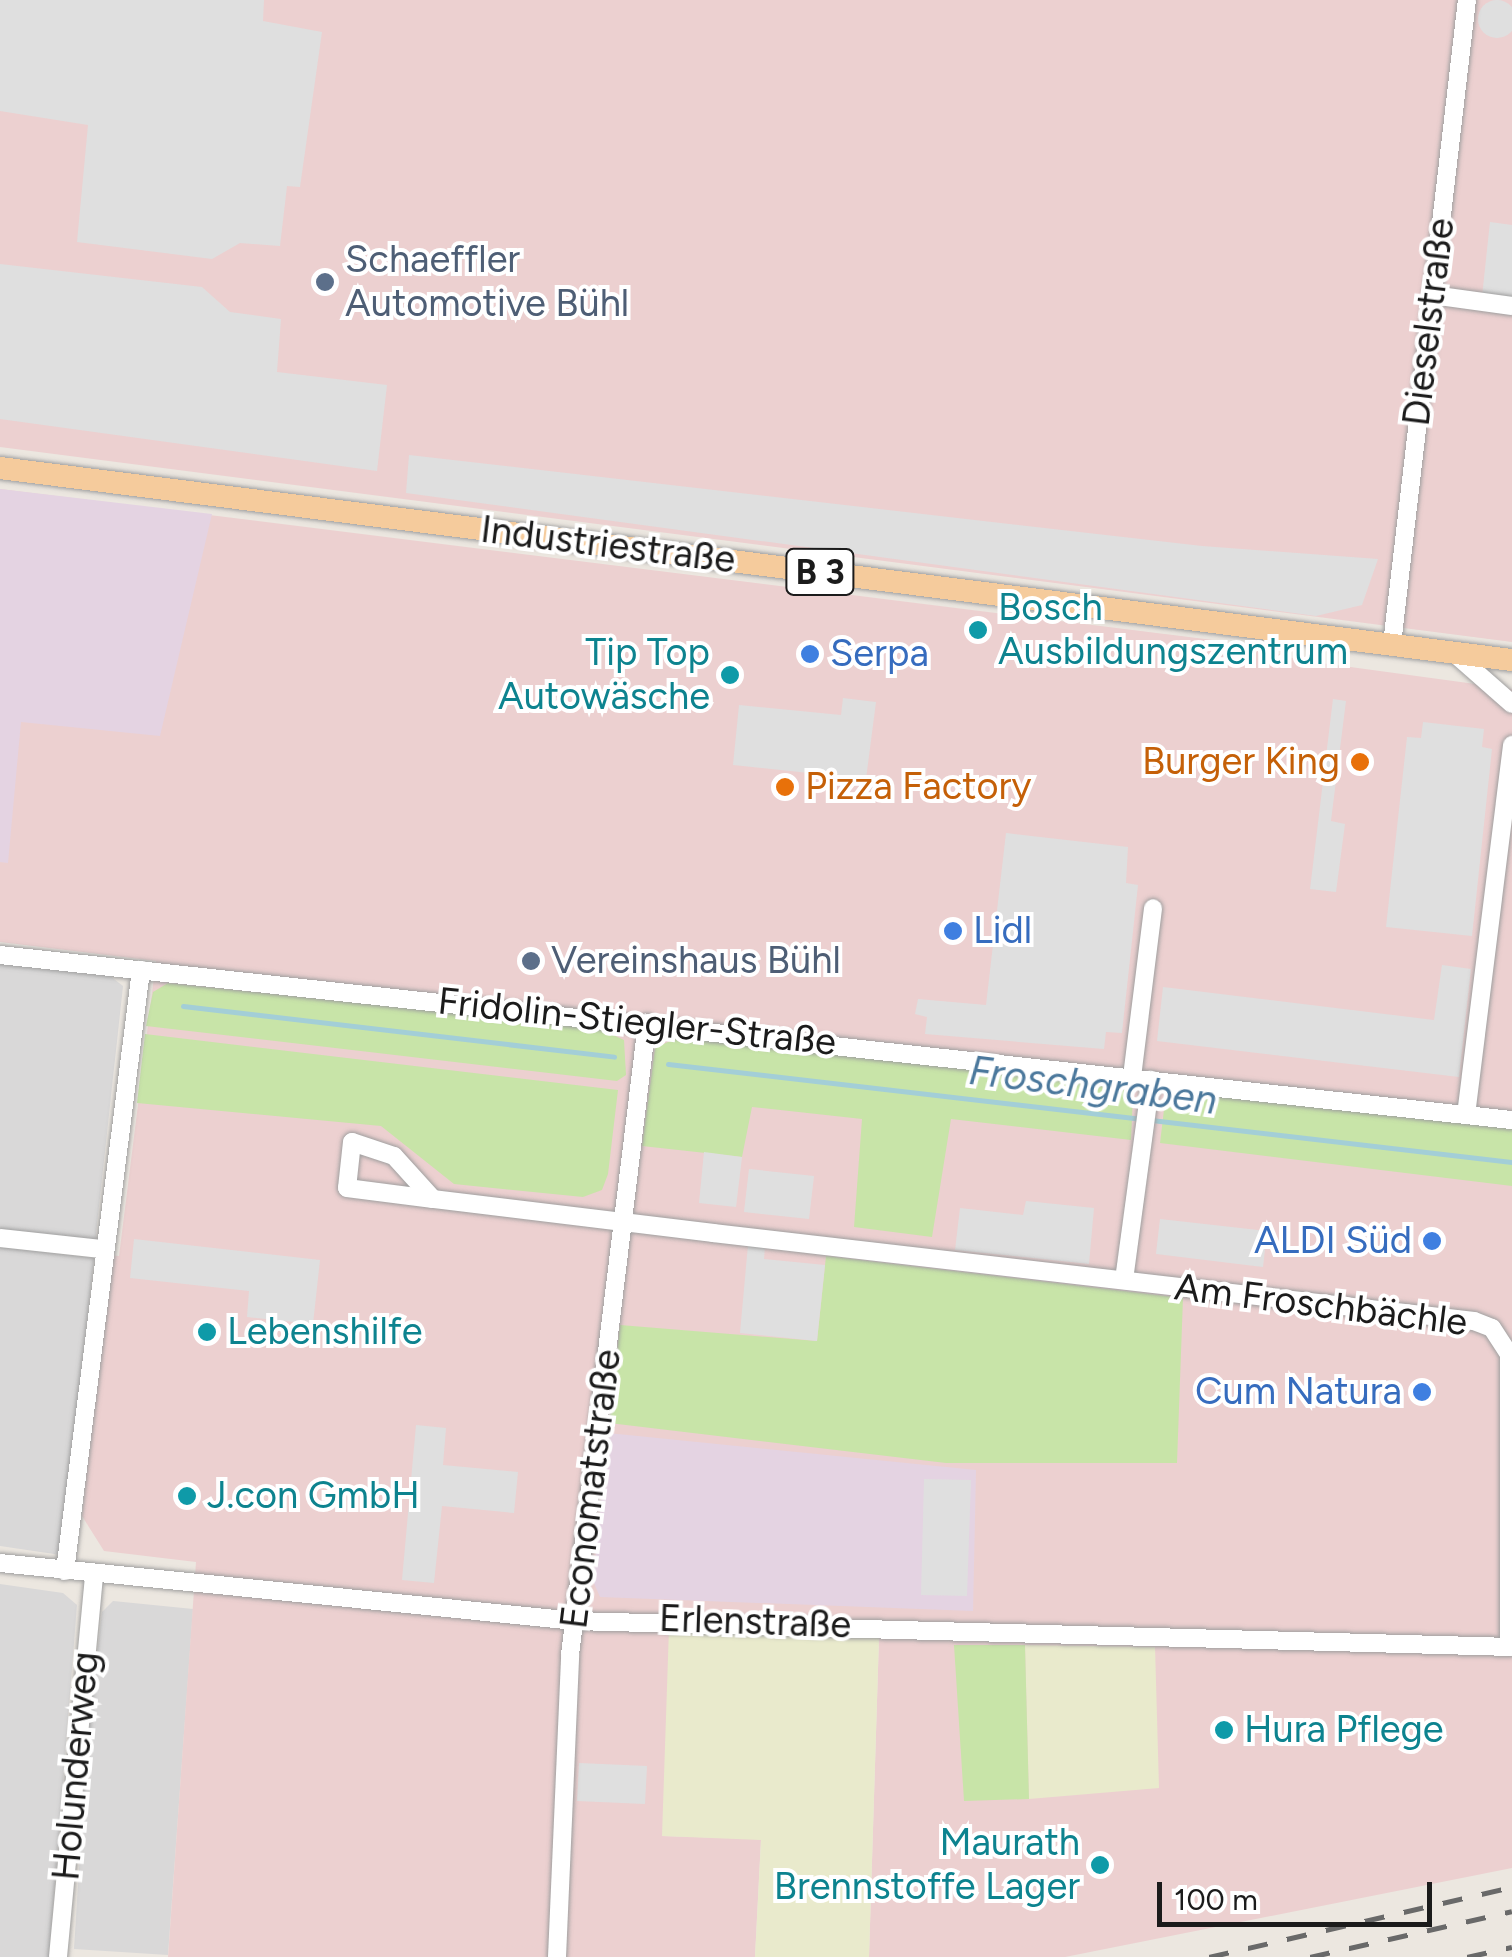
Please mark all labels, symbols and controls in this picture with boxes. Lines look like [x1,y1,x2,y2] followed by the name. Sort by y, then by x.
[1394,216,1464,428] street label: Dieselstraße
[345,237,629,326] place label: Schaeffler Automotive Bühl
[314,271,336,293] marker: Schaeffler Automotive Bühl
[478,507,738,583] street label: Industriestraße
[785,542,855,602] road number: B 3
[998,585,1348,674] place label: Bosch Ausbildungszentrum
[967,619,989,641] marker: Bosch Ausbildungszentrum
[498,630,710,719] place label: Tip Top Autowäsche
[830,631,929,677] place label: Serpa
[799,643,821,665] marker: Serpa
[719,664,741,686] marker: Tip Top Autowäsche
[1142,739,1340,785] place label: Burger King
[1349,751,1371,773] marker: Burger King
[805,764,1031,810] place label: Pizza Factory
[774,776,796,798] marker: Pizza Factory
[973,908,1032,954] place label: Lidl
[942,920,964,942] marker: Lidl
[551,938,841,984] place label: Vereinshaus Bühl
[520,950,542,972] marker: Vereinshaus Bühl
[436,978,838,1066] street label: Fridolin-Stiegler-Straße
[966,1046,1220,1124] water label: Froschgraben
[1254,1218,1412,1264] place label: ALDI Süd
[1421,1230,1443,1252] marker: ALDI Süd
[1172,1264,1470,1346] street label: Am Froschbächle
[227,1309,422,1355] place label: Lebenshilfe
[196,1321,218,1343] marker: Lebenshilfe
[551,1347,631,1631] street label: Economatstraße
[1195,1369,1402,1415] place label: Cum Natura
[1411,1381,1433,1403] marker: Cum Natura
[207,1473,420,1519] place label: J.con GmbH
[176,1485,198,1507] marker: J.con GmbH
[658,1596,852,1648] street label: Erlenstraße
[43,1650,109,1882] street label: Holunderweg
[1244,1707,1444,1753] place label: Hura Pflege
[1213,1719,1235,1741] marker: Hura Pflege
[774,1820,1080,1910] place label: Maurath Brennstoffe Lager
[1089,1854,1111,1876] marker: Maurath Brennstoffe Lager
[1162,1862,1437,1924] scale bar
[1174,1881,1258,1918] text: 100 m

